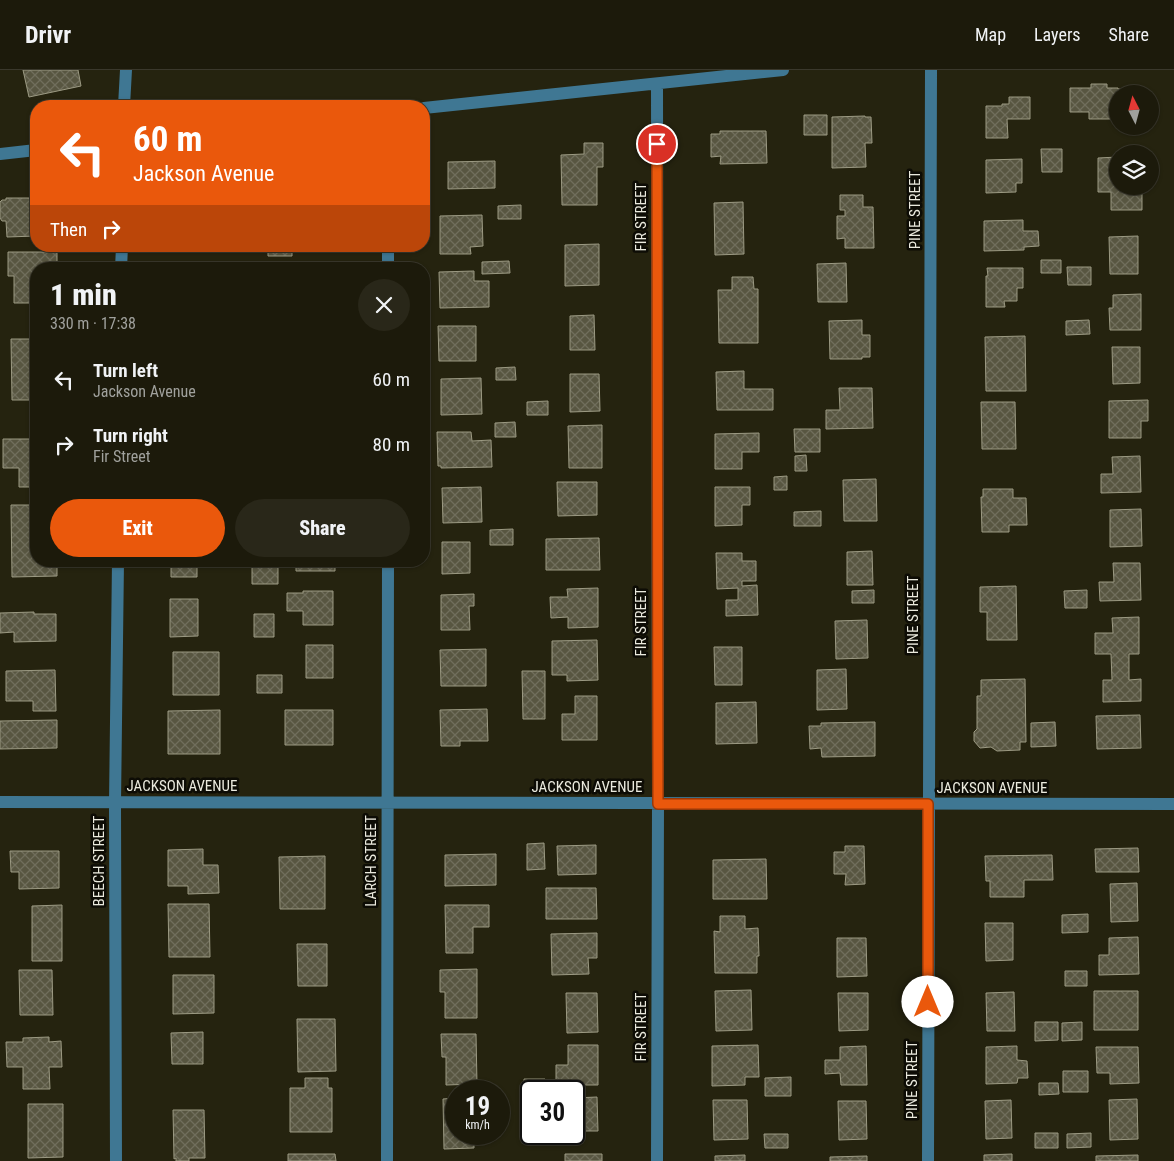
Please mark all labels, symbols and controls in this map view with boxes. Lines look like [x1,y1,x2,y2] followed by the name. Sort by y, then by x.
[25,21,71,49] text: Drivr
[975,24,1006,45] text: Map
[1034,24,1081,45] text: Layers
[1109,24,1149,45] text: Share
[1109,85,1159,135] north arrow
[1109,85,1159,195] map controls
[133,119,202,160] text: 60 m
[50,120,115,185] icon: left
[636,123,678,165] pin
[643,130,671,158] icon: arrive
[1109,145,1159,195] button: layers
[133,161,274,186] text: Jackson Avenue
[906,170,924,249] street label: PINE STREET
[632,182,650,251] street label: FIR STREET
[97,215,125,243] icon: right
[50,218,87,241] text: Then
[50,277,117,312] text: 1 min
[358,279,410,331] button: close
[50,314,136,333] text: 330 m · 17:38
[93,359,158,382] text: Turn left
[50,366,78,394] icon: left
[373,368,410,391] text: 60 m
[93,382,196,401] text: Jackson Avenue
[93,424,168,447] text: Turn right
[50,431,78,459] icon: right
[373,433,410,456] text: 80 m
[93,447,150,466] text: Fir Street
[50,499,225,557] button: Exit
[235,499,410,557] button: Share
[904,575,922,654] street label: PINE STREET
[632,587,650,656] street label: FIR STREET
[127,777,237,795] street label: JACKSON AVENUE
[532,778,642,796] street label: JACKSON AVENUE
[937,779,1047,797] street label: JACKSON AVENUE
[90,815,108,906] street label: BEECH STREET
[362,815,380,907] street label: LARCH STREET
[901,975,953,1027] position arrow
[632,992,650,1061] street label: FIR STREET
[903,1040,921,1119] street label: PINE STREET
[520,1080,585,1145] speed limit sign: 30
[465,1092,490,1121] text: 19
[465,1118,490,1132] text: km/h

